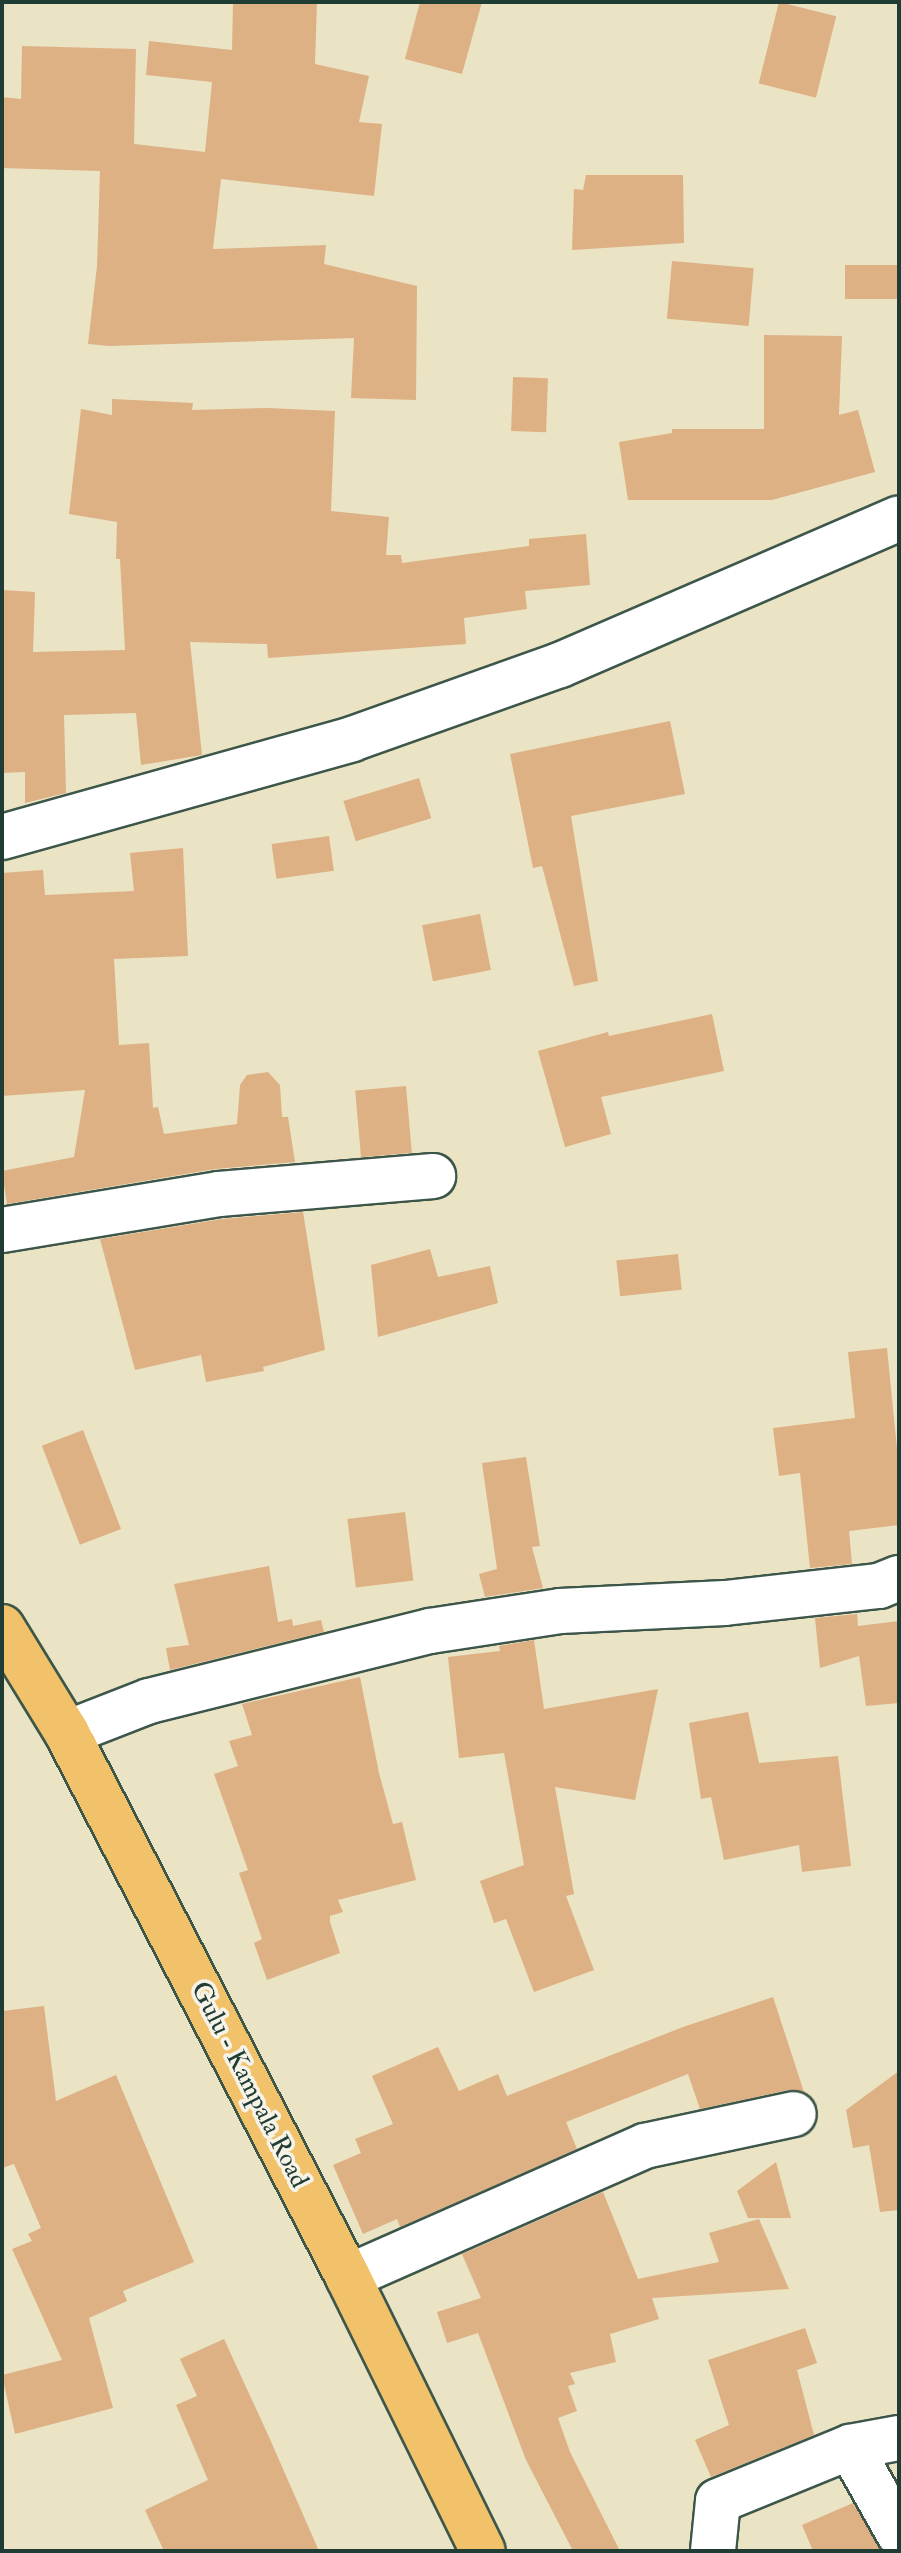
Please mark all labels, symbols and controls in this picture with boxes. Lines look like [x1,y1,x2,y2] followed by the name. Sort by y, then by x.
[184,1977,314,2193] street label: Gulu - Kampala Road

